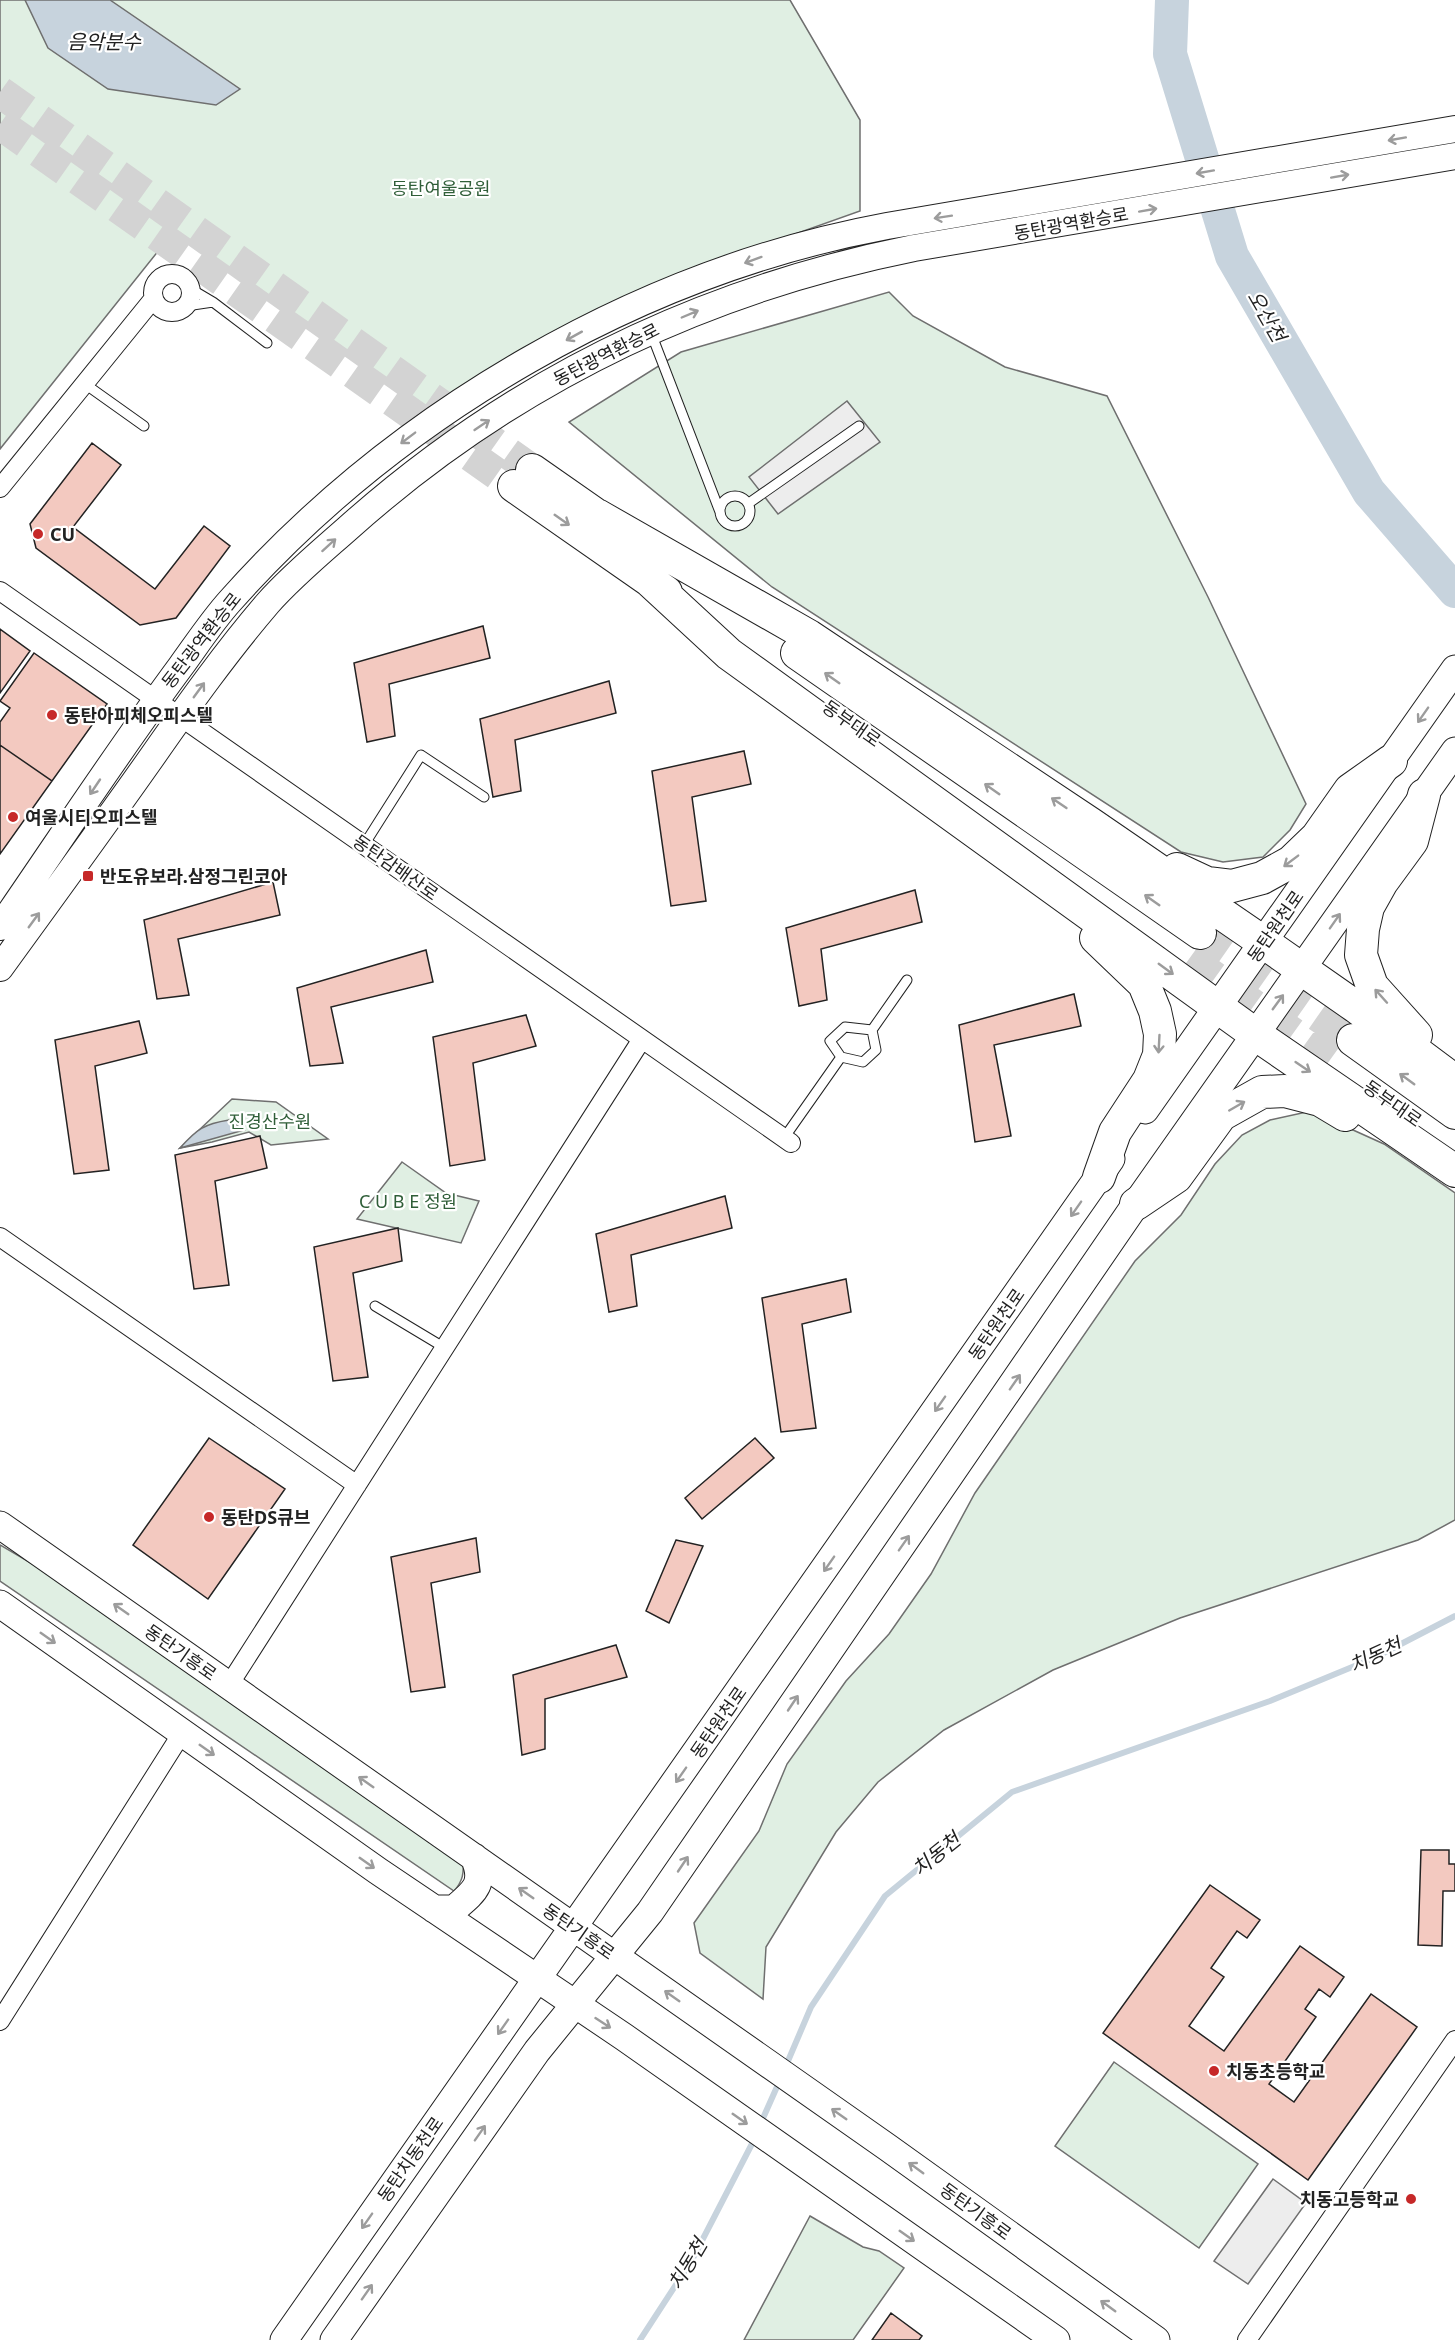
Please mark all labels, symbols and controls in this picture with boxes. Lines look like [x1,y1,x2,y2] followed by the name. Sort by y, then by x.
[67,28,141,55] water label: 음악분수
[1388,134,1408,145] one-way arrow
[1196,167,1216,178] one-way arrow
[1329,170,1349,181] one-way arrow
[391,176,491,200] park label: 동탄여울공원
[1012,201,1130,245] street label: 동탄광역환승로
[1137,204,1157,215] one-way arrow
[934,212,953,223] one-way arrow
[744,256,763,267] one-way arrow
[1242,285,1294,349] water label: 오산천
[681,308,699,319] one-way arrow
[549,317,663,391] street label: 동탄광역환승로
[565,331,583,342] one-way arrow
[473,419,489,431] one-way arrow
[400,432,416,444] one-way arrow
[554,514,570,526] one-way arrow
[50,522,75,546] place label: CU
[31,527,45,541] marker: CU
[321,538,336,552] one-way arrow
[156,587,246,693] street label: 동탄광역환승로
[824,672,840,684] one-way arrow
[193,683,205,699] one-way arrow
[818,694,886,752] street label: 동부대로
[64,703,213,727] place label: 동탄아피체오피스텔
[1417,706,1429,722] one-way arrow
[45,708,59,722] marker: 동탄아피체오피스텔
[89,779,101,795] one-way arrow
[984,783,1001,795] one-way arrow
[1051,797,1067,809] one-way arrow
[25,805,157,829] place label: 여울시티오피스텔
[6,810,20,824] marker: 여울시티오피스텔
[348,829,444,905] street label: 동탄감배산로
[1284,854,1300,867] one-way arrow
[100,864,288,888] place label: 반도유보라.삼정그린코아
[81,869,95,883] marker: 반도유보라.삼정그린코아
[1241,885,1309,967] street label: 동탄원천로
[1145,894,1161,906] one-way arrow
[28,913,40,929] one-way arrow
[1329,914,1341,930] one-way arrow
[1158,962,1174,975] one-way arrow
[1374,989,1388,1004] one-way arrow
[1272,994,1284,1010] one-way arrow
[1154,1034,1165,1054] one-way arrow
[1295,1061,1311,1073] one-way arrow
[1400,1073,1416,1085] one-way arrow
[1359,1074,1427,1132] street label: 동부대로
[1228,1100,1245,1112] one-way arrow
[229,1109,311,1133] park label: 진경산수원
[359,1189,457,1213] park label: C U B E 정원
[1070,1201,1082,1217] one-way arrow
[962,1283,1030,1365] street label: 동탄원천로
[1009,1375,1021,1391] one-way arrow
[934,1395,946,1411] one-way arrow
[221,1505,310,1529] place label: 동탄DS큐브
[202,1510,216,1524] marker: 동탄DS큐브
[898,1535,910,1551] one-way arrow
[823,1555,835,1571] one-way arrow
[113,1603,129,1616] one-way arrow
[140,1618,222,1686] street label: 동탄기흥로
[1344,1630,1408,1679] water label: 치동천
[39,1632,55,1644] one-way arrow
[684,1681,752,1763] street label: 동탄원천로
[787,1696,799,1712] one-way arrow
[199,1744,215,1757] one-way arrow
[675,1766,687,1783] one-way arrow
[359,1776,375,1788] one-way arrow
[906,1825,968,1882] water label: 치동천
[677,1856,689,1873] one-way arrow
[358,1857,374,1869] one-way arrow
[518,1887,535,1899] one-way arrow
[538,1897,620,1965] street label: 동탄기흥로
[665,1990,681,2002] one-way arrow
[594,2017,611,2030] one-way arrow
[497,2018,509,2034] one-way arrow
[1226,2059,1325,2083] place label: 치동초등학교
[1207,2064,1221,2078] marker: 치동초등학교
[832,2108,848,2120] one-way arrow
[372,2111,448,2207] street label: 동탄치동천로
[731,2113,747,2125] one-way arrow
[474,2125,486,2141] one-way arrow
[908,2161,924,2174] one-way arrow
[935,2177,1017,2245] street label: 동탄기흥로
[1300,2187,1399,2211] place label: 치동고등학교
[1404,2192,1418,2206] marker: 치동고등학교
[361,2212,373,2228] one-way arrow
[898,2230,914,2242] one-way arrow
[661,2231,714,2295] water label: 치동천
[361,2285,374,2301] one-way arrow
[1101,2300,1117,2312] one-way arrow

